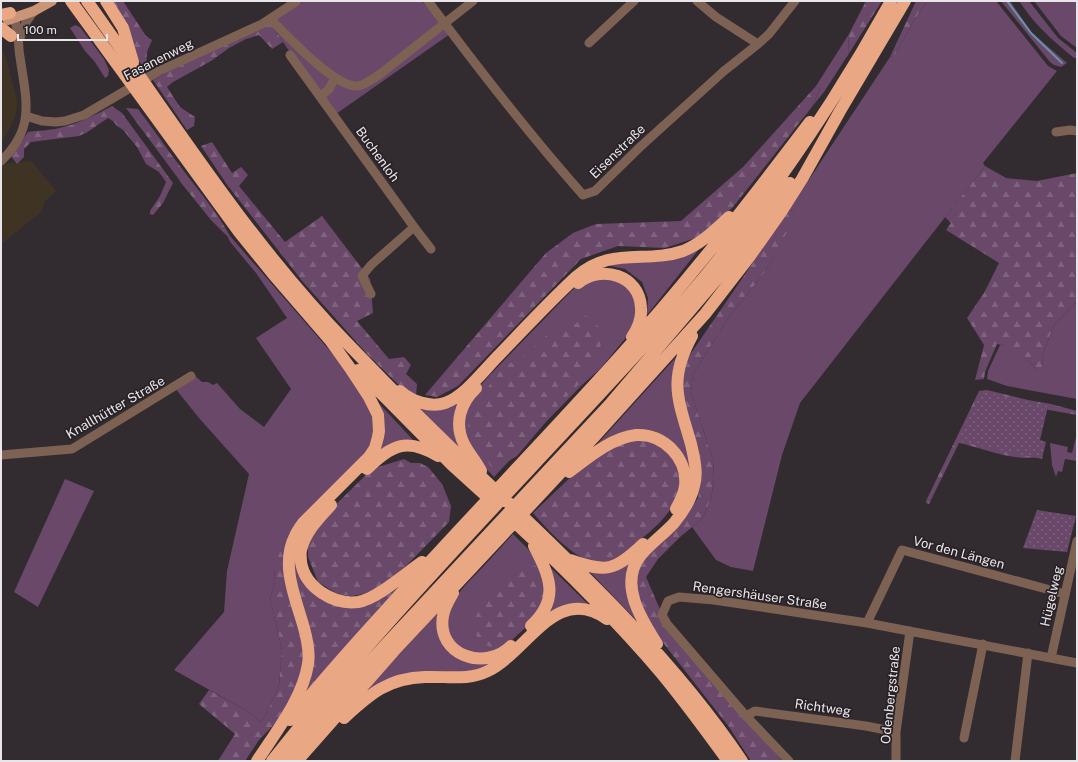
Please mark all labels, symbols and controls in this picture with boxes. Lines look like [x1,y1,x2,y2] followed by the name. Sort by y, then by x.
[18,16,107,42] scale bar
[24,23,57,37] text: 100 m
[121,35,196,83] street label: Fasanenweg
[587,121,648,181] street label: Eisenstraße
[353,124,402,185] street label: Buchenloh
[63,373,167,442] street label: Knallhütter Straße
[911,533,1006,572] street label: Vor den Längen
[1037,564,1066,628] street label: Hügelweg
[692,579,828,612] street label: Rengershäuser Straße
[878,645,903,745] street label: Odenbergstraße
[794,696,852,719] street label: Richtweg

